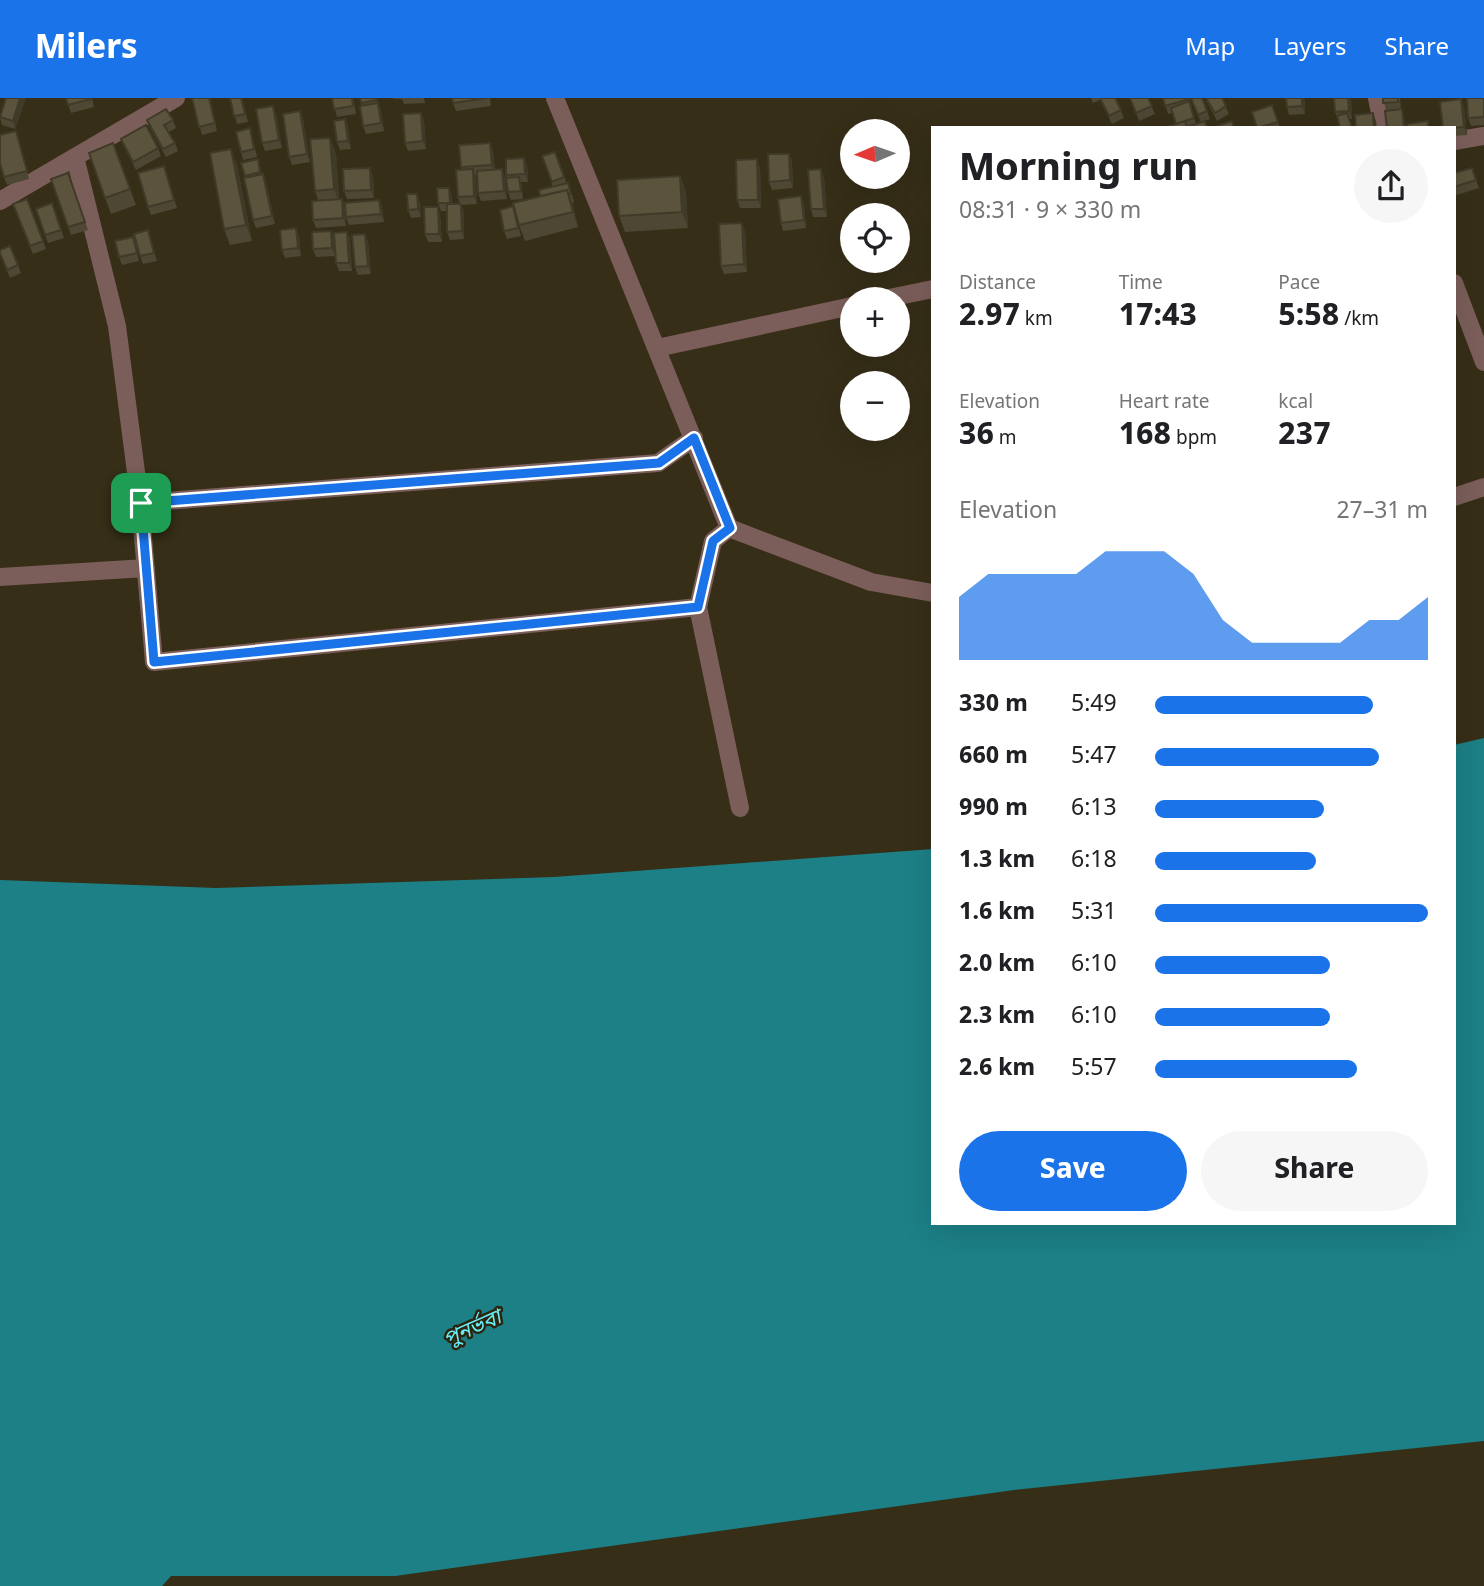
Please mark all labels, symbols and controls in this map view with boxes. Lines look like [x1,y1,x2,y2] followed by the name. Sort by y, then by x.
[35,28,138,71] text: Milers
[1185,33,1235,65] text: Map
[1273,33,1347,65] text: Layers
[1385,33,1449,65] text: Share
[840,119,910,189] north arrow
[840,119,910,441] map controls
[959,145,1198,196] text: Morning run
[1354,149,1428,223] button: share
[959,197,1141,227] text: 08:31 · 9 × 330 m
[840,203,910,273] button: locate
[959,272,1036,297] text: Distance
[1119,272,1163,297] text: Time
[1278,272,1320,297] text: Pace
[840,287,910,357] button: +
[959,297,1020,337] text: 2.97
[1119,297,1197,337] text: 17:43
[1278,297,1339,337] text: 5:58
[1020,308,1053,333] text: km
[1339,308,1379,333] text: /km
[840,371,910,441] button: −
[959,391,1040,416] text: Elevation
[1119,391,1209,416] text: Heart rate
[1278,391,1313,416] text: kcal
[959,416,994,456] text: 36
[1119,416,1171,456] text: 168
[1278,416,1331,456] text: 237
[994,427,1017,452] text: m
[1171,427,1217,452] text: bpm
[111,473,171,533] pin
[122,484,160,522] icon: arrive
[959,497,1057,527] text: Elevation
[1336,497,1428,527] text: 27–31 m
[959,690,1028,720] text: 330 m
[1071,690,1117,720] text: 5:49
[959,742,1028,772] text: 660 m
[1071,742,1117,772] text: 5:47
[959,794,1028,824] text: 990 m
[1071,794,1117,824] text: 6:13
[959,846,1035,876] text: 1.3 km
[1071,846,1117,876] text: 6:18
[959,898,1035,928] text: 1.6 km
[1071,898,1117,928] text: 5:31
[959,950,1035,980] text: 2.0 km
[1071,950,1117,980] text: 6:10
[959,1002,1035,1032] text: 2.3 km
[1071,1002,1117,1032] text: 6:10
[959,1054,1035,1084] text: 2.6 km
[1071,1054,1117,1084] text: 5:57
[959,1131,1187,1211] button: Save
[1201,1131,1428,1211] button: Share
[439,1302,510,1355] water label: পুনর্ভবা

